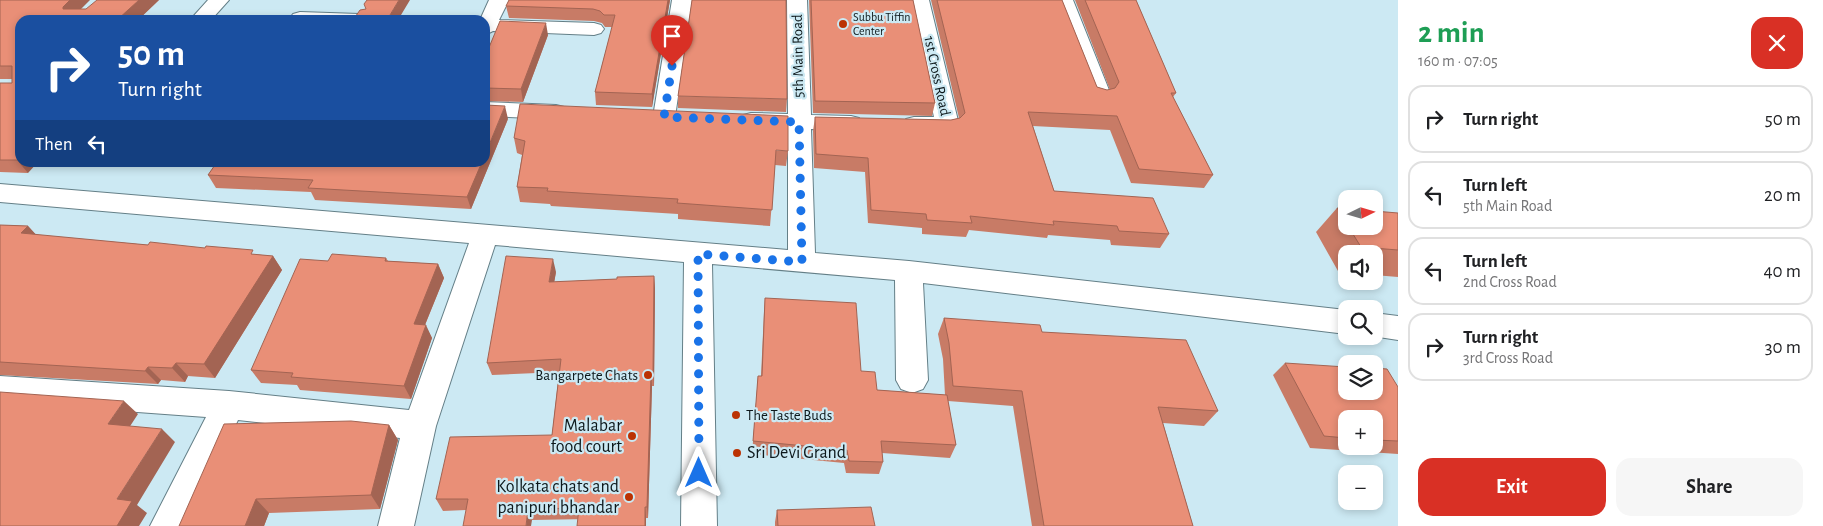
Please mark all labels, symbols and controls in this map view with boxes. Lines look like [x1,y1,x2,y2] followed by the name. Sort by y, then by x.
[853,11,910,37] place label: Subbu Tiffin Center
[790,14,806,98] street label: 5th Main Road
[651,15,693,66] pin
[1751,17,1803,69] button: close
[837,18,849,30] marker: Subbu Tiffin Center
[1418,18,1485,48] text: 2 min
[658,22,686,50] icon: arrive
[35,35,100,100] icon: right
[921,35,953,117] street label: 1st Cross Road
[118,37,185,72] text: 50 m
[1418,53,1498,69] text: 160 m · 07:05
[118,78,202,100] text: Turn right
[1420,105,1448,133] icon: right
[1463,110,1538,129] text: Turn right
[1765,110,1801,129] text: 50 m
[83,130,111,158] icon: left
[35,135,73,154] text: Then
[1463,176,1527,195] text: Turn left
[1420,181,1448,209] icon: left
[1764,186,1801,205] text: 20 m
[1338,190,1382,235] north arrow
[1338,190,1383,510] map controls
[1463,198,1552,214] text: 5th Main Road
[1338,245,1383,290] button: sound
[1463,252,1527,271] text: Turn left
[1420,257,1448,285] icon: left
[1763,262,1801,281] text: 40 m
[1463,274,1557,290] text: 2nd Cross Road
[1338,300,1383,345] button: search
[1463,328,1538,347] text: Turn right
[1420,333,1448,361] icon: right
[1765,338,1801,357] text: 30 m
[1463,350,1553,366] text: 3rd Cross Road
[1338,355,1383,400] button: layers
[535,368,638,383] place label: Bangarpete Chats
[642,369,654,381] marker: Bangarpete Chats
[746,408,832,423] place label: The Taste Buds
[730,409,742,421] marker: The Taste Buds
[1338,410,1383,455] button: +
[551,417,622,456] place label: Malabar food court
[626,430,638,442] marker: Malabar food court
[747,444,846,462] place label: Sri Devi Grand
[672,446,724,498] position arrow
[731,447,743,459] marker: Sri Devi Grand
[1418,458,1606,516] button: Exit
[1616,458,1803,516] button: Share
[1338,465,1383,510] button: −
[496,478,619,517] place label: Kolkata chats and panipuri bhandar
[623,491,635,503] marker: Kolkata chats and panipuri bhandar

